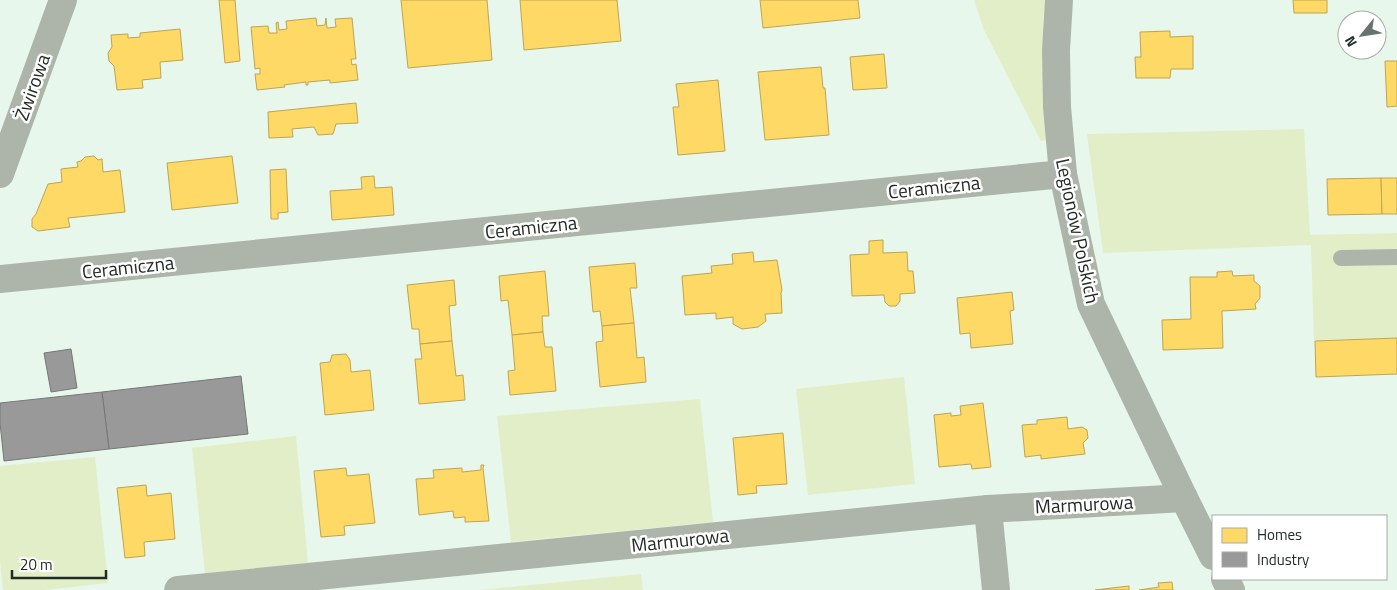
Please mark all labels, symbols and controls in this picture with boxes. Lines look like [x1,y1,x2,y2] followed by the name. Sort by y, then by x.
[1337,10,1387,60] north arrow
[1339,32,1362,51] text: N
[6,49,57,124] street label: Żwirowa
[1049,156,1108,306] street label: Legionów Polskich
[886,167,982,206] street label: Ceramiczna
[483,207,579,246] street label: Ceramiczna
[80,247,176,286] street label: Ceramiczna
[1034,486,1134,521] street label: Marmurowa
[1212,515,1387,580] legend
[630,520,731,559] street label: Marmurowa
[1257,523,1302,546] text: Homes
[12,548,106,580] scale bar
[1257,548,1309,571] text: Industry
[20,553,53,576] text: 20 m

